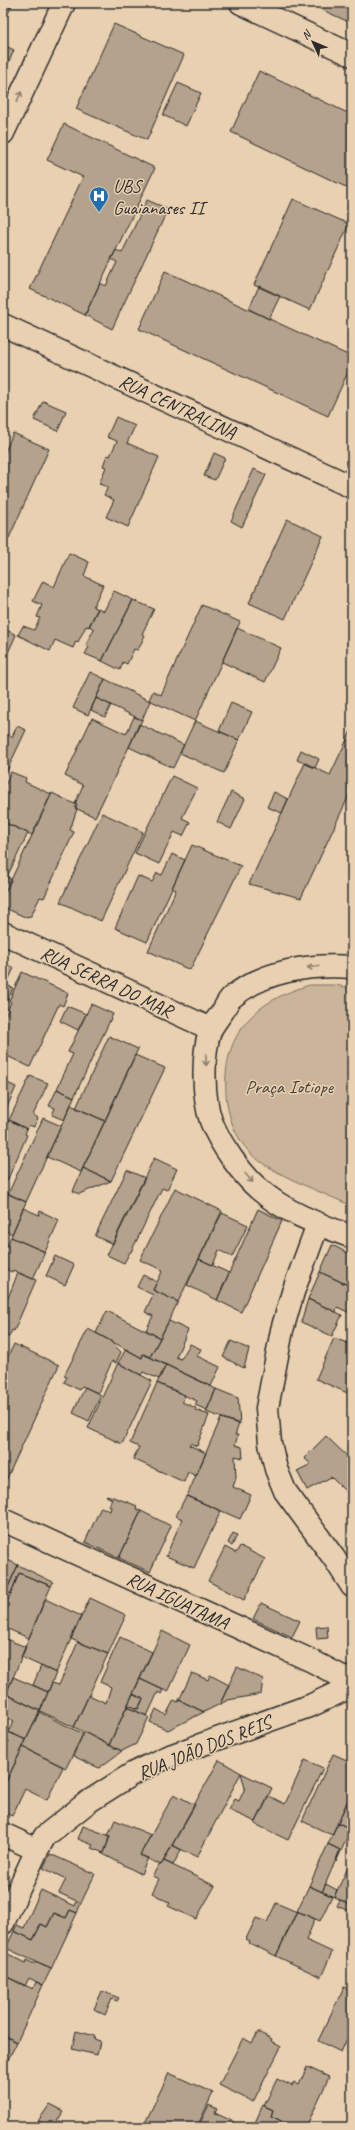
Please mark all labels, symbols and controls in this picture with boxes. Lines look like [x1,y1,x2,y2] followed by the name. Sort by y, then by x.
[293,22,333,62] north arrow
[298,26,315,42] text: N
[16,91,23,103] one-way arrow
[113,174,209,220] place label: UBS Guaianases II
[88,185,110,213] hospital icon: UBS Guaianases II
[115,369,240,445] street label: RUA CENTRALINA
[37,941,179,1024] street label: RUA SERRA DO MAR
[307,963,320,971] one-way arrow
[202,1053,210,1066] one-way arrow
[245,1075,335,1099] park label: Praça Iotiope
[245,1172,254,1183] one-way arrow
[123,1567,234,1636] street label: RUA IGUATAMA
[134,1709,278,1786] street label: RUA JOÃO DOS REIS

